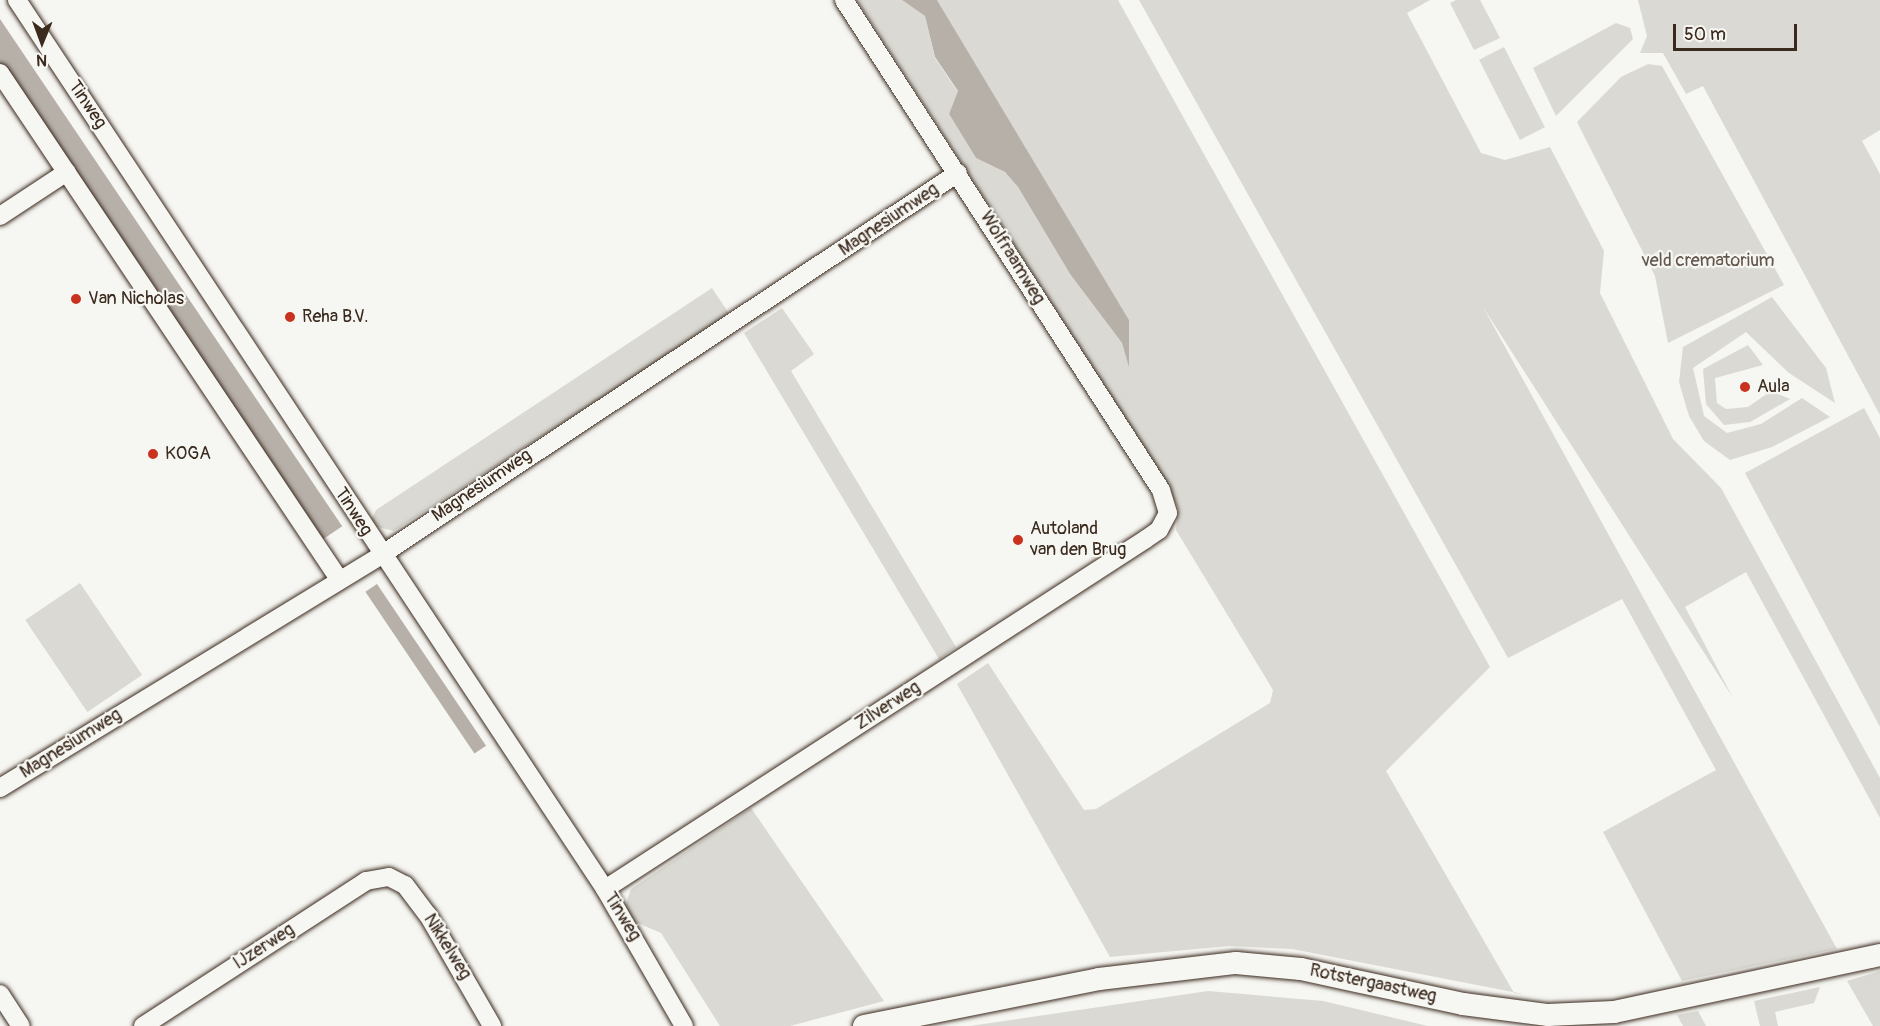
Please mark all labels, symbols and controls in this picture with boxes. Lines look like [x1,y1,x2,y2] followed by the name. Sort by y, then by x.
[12,12,72,72] north arrow
[1676,12,1800,50] scale bar
[1684,23,1726,46] text: 50 m
[36,50,47,70] text: N
[63,77,111,133] street label: Tinweg
[835,179,943,261] street label: Magnesiumweg
[975,207,1049,309] street label: Wolfraamweg
[1642,250,1774,272] park label: veld crematorium
[88,288,184,310] place label: Van Nicholas
[69,292,83,306] marker: Van Nicholas
[302,306,368,328] place label: Reha B.V.
[283,310,297,324] marker: Reha B.V.
[1757,376,1790,398] place label: Aula
[1738,380,1752,394] marker: Aula
[165,443,211,465] place label: KOGA
[428,445,536,527] street label: Magnesiumweg
[146,447,160,461] marker: KOGA
[329,484,377,540] street label: Tinweg
[1030,519,1126,562] place label: Autoland van den Brug
[1011,533,1025,547] marker: Autoland van den Brug
[851,677,925,735] street label: Zilverweg
[16,704,126,784] street label: Magnesiumweg
[599,889,645,945] street label: Tinweg
[418,910,476,984] street label: Nikkelweg
[229,919,299,975] street label: IJzerweg
[1308,960,1438,1008] street label: Rotstergaastweg

